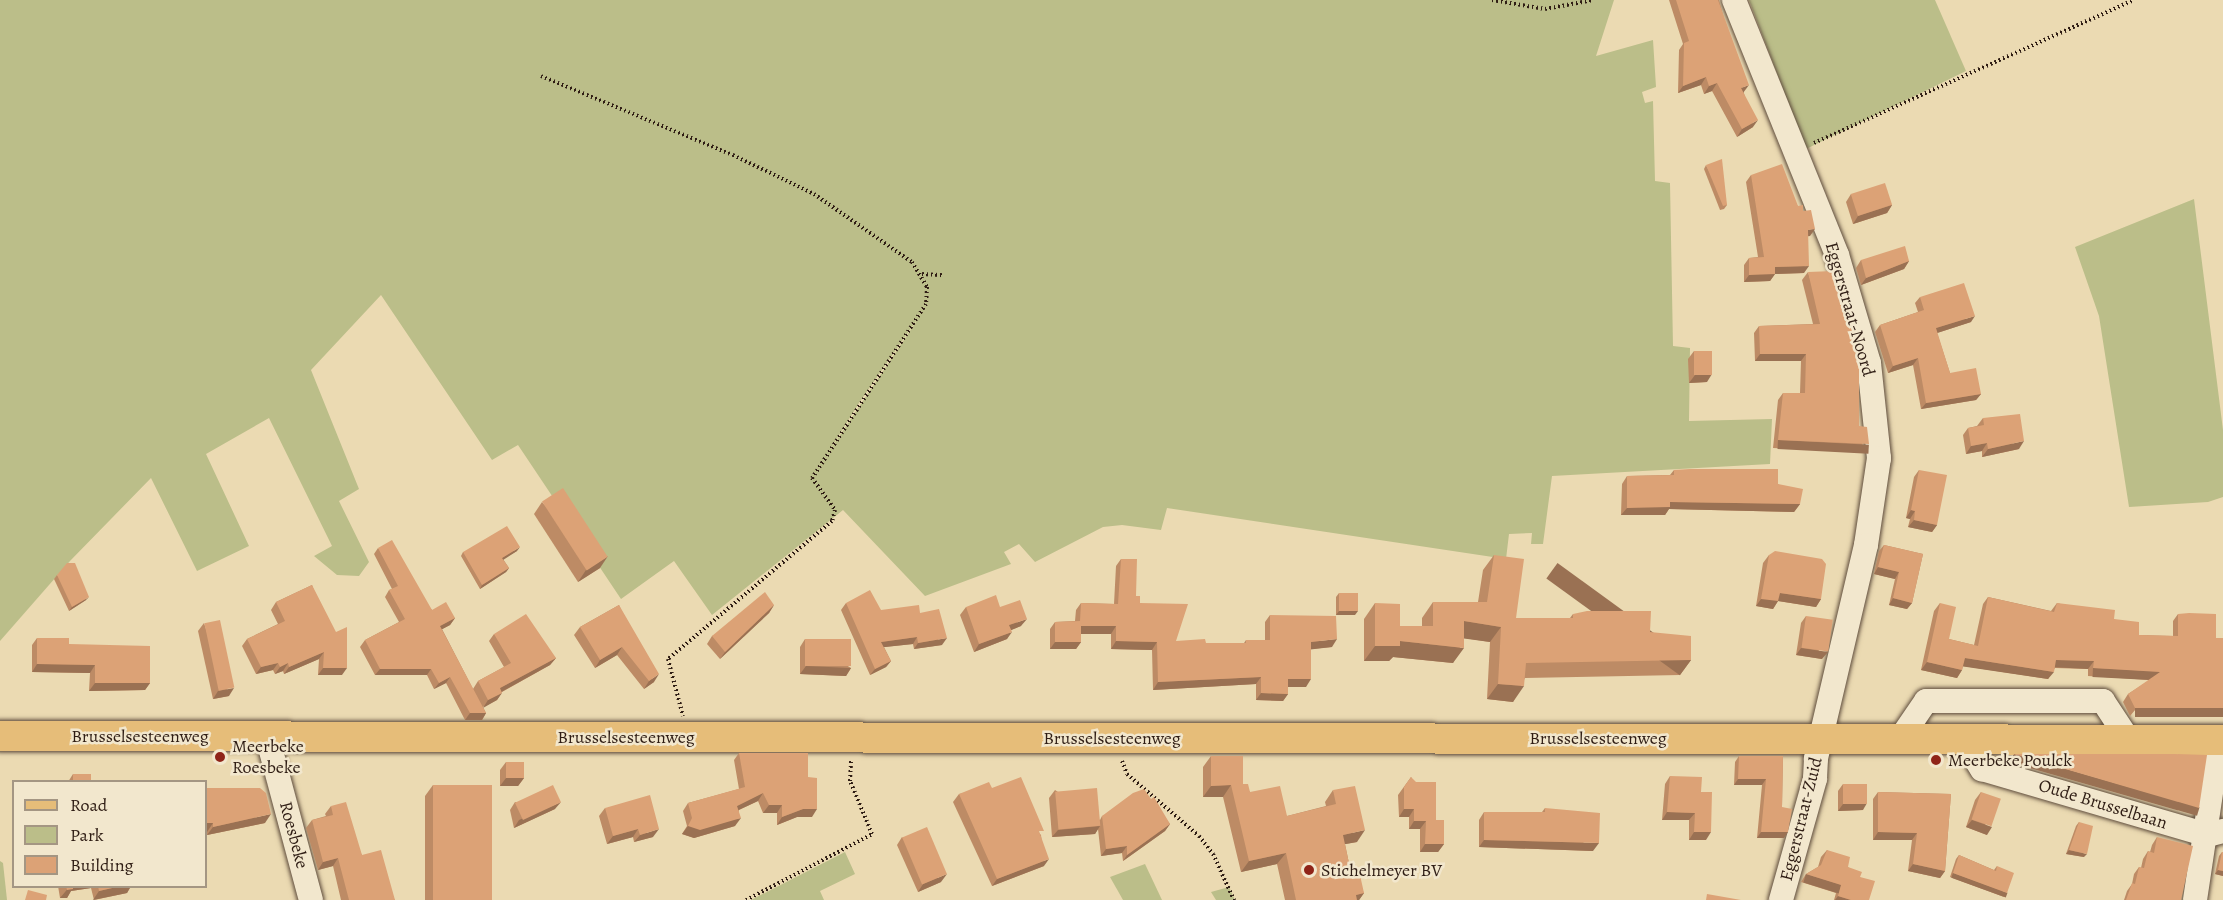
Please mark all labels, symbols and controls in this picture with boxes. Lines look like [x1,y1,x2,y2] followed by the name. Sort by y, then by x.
[1821,239,1879,379] street label: Eggerstraat-Noord
[71,725,209,747] street label: Brusselsesteenweg
[557,726,695,748] street label: Brusselsesteenweg
[1043,727,1181,749] street label: Brusselsesteenweg
[1529,727,1667,749] street label: Brusselsesteenweg
[232,736,304,778] place label: Meerbeke Roesbeke
[1948,749,2072,771] place label: Meerbeke Poulck
[213,750,227,764] marker: Meerbeke Roesbeke
[1929,753,1943,767] marker: Meerbeke Poulck
[1775,755,1827,883] street label: Eggerstraat-Zuid
[2036,774,2170,834] street label: Oude Brusselbaan
[12,780,207,888] legend
[70,793,107,817] text: Road
[275,799,313,871] street label: Roesbeke
[70,823,104,847] text: Park
[70,853,134,877] text: Building
[1321,859,1442,881] place label: Stichelmeyer BV
[1302,863,1316,877] marker: Stichelmeyer BV

